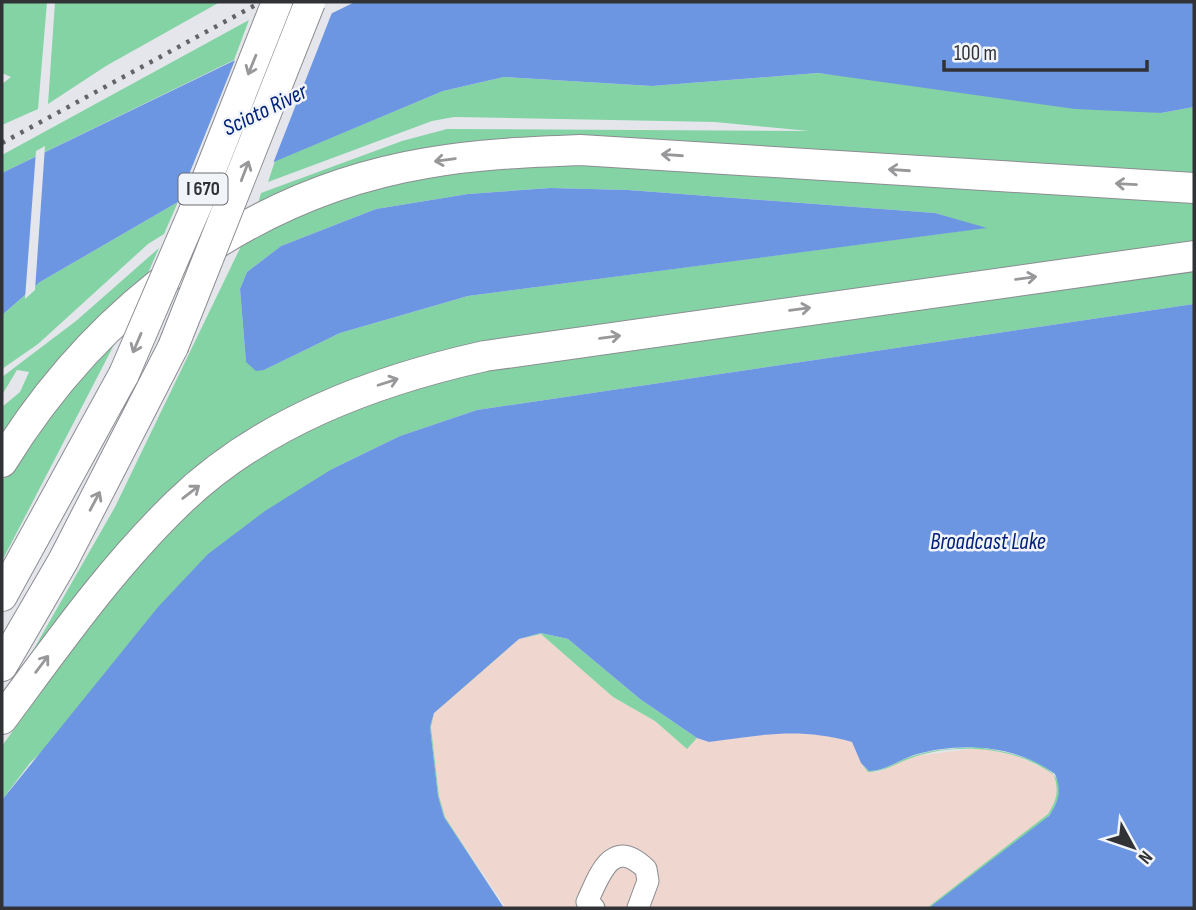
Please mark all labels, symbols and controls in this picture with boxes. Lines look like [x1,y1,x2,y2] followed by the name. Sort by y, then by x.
[944,28,1147,72] scale bar
[954,41,997,66] text: 100 m
[244,54,257,75] one-way arrow
[218,77,313,142] water label: Scioto River
[661,148,684,161] one-way arrow
[434,154,457,167] one-way arrow
[239,160,252,182] one-way arrow
[888,163,911,176] one-way arrow
[178,174,228,204] road number: I 670
[1115,178,1138,191] one-way arrow
[1014,272,1037,285] one-way arrow
[788,303,811,316] one-way arrow
[598,330,621,343] one-way arrow
[130,332,143,354] one-way arrow
[376,374,398,387] one-way arrow
[181,485,199,500] one-way arrow
[89,491,102,512] one-way arrow
[930,528,1046,556] water label: Broadcast Lake
[35,655,50,674] one-way arrow
[1098,812,1168,882] north arrow
[1133,846,1157,868] text: N

